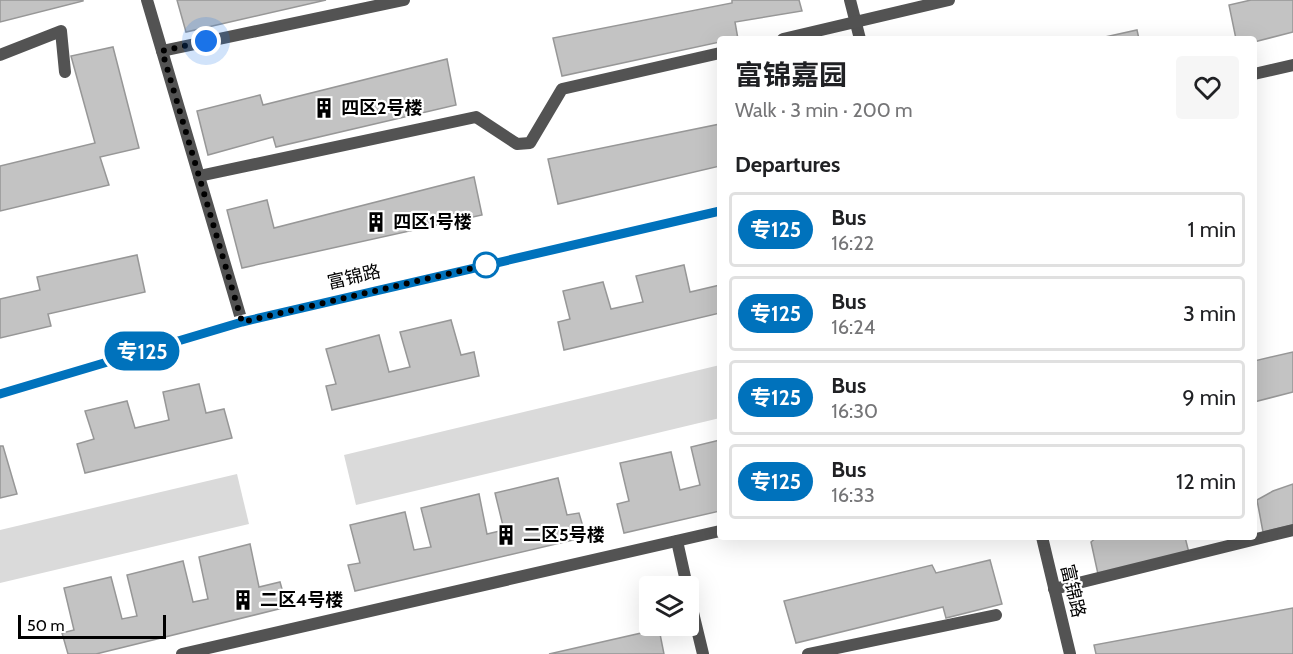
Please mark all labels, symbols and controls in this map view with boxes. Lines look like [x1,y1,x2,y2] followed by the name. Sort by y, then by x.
[191,26,221,56] your location
[1176,56,1239,119] button: heart
[735,58,847,92] text: 富锦嘉园
[312,96,336,120] building icon: 四区2号楼
[341,97,423,119] place label: 四区2号楼
[735,98,913,122] text: Walk · 3 min · 200 m
[735,151,840,178] text: Departures
[831,204,866,231] text: Bus
[364,210,388,234] building icon: 四区1号楼
[393,211,472,233] place label: 四区1号楼
[1188,216,1236,243] text: 1 min
[750,217,801,242] text: 专125
[831,231,874,255] text: 16:22
[473,252,499,278] unlabelled marker
[325,260,383,294] street label: 富锦路
[831,288,866,315] text: Bus
[1183,300,1236,327] text: 3 min
[750,301,801,326] text: 专125
[831,315,875,339] text: 16:24
[100,332,184,370] line badge: 专125
[116,339,168,364] text: 专125
[831,372,866,399] text: Bus
[1182,384,1236,411] text: 9 min
[750,385,801,410] text: 专125
[831,399,878,423] text: 16:30
[831,456,866,483] text: Bus
[1176,468,1236,495] text: 12 min
[750,469,801,494] text: 专125
[831,483,875,507] text: 16:33
[494,523,518,547] building icon: 二区5号楼
[523,524,605,546] place label: 二区5号楼
[1056,562,1090,620] street label: 富锦路
[639,576,699,636] map controls
[639,576,699,636] button: layers
[231,588,255,612] building icon: 二区4号楼
[260,589,343,611] place label: 二区4号楼
[18,612,166,640] scale bar
[27,616,64,635] text: 50 m

